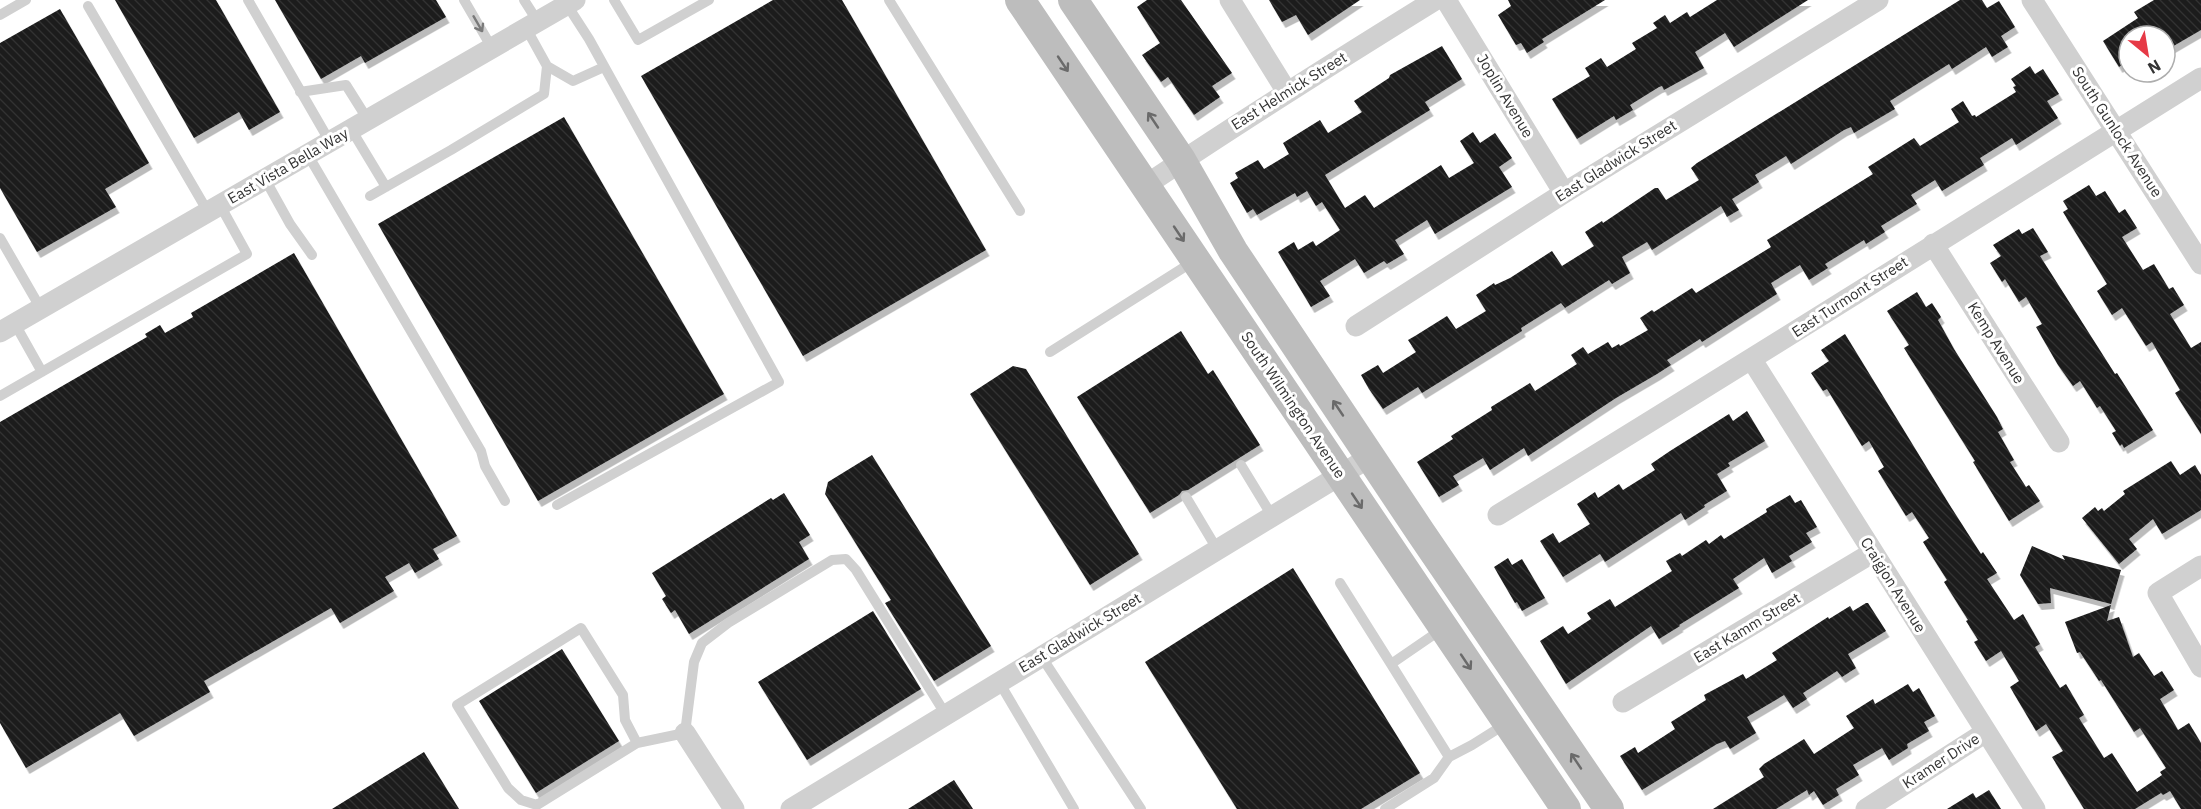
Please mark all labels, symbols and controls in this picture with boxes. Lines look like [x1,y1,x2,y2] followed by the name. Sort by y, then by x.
[472,15,484,32] one-way arrow
[2117,24,2177,84] north arrow
[1227,47,1350,134] street label: East Helmick Street
[1473,50,1538,141] street label: Joplin Avenue
[1057,55,1069,72] one-way arrow
[2144,55,2165,79] text: N
[2068,63,2167,201] street label: South Gunlock Avenue
[1147,112,1159,129] one-way arrow
[1552,116,1680,206] street label: East Gladwick Street
[224,123,352,208] street label: East Vista Bella Way
[1173,225,1185,241] one-way arrow
[1788,252,1911,341] street label: East Turmont Street
[1964,298,2029,387] street label: Kemp Avenue
[1237,328,1350,482] street label: South Wilmington Avenue
[1331,400,1343,417] one-way arrow
[1351,492,1363,508] one-way arrow
[1857,534,1930,636] street label: Craigjon Avenue
[1690,588,1803,667] street label: East Kamm Street
[1015,589,1144,677] street label: East Gladwick Street
[1460,654,1472,670] one-way arrow
[1899,729,1983,793] street label: Kramer Drive
[1570,753,1582,769] one-way arrow

